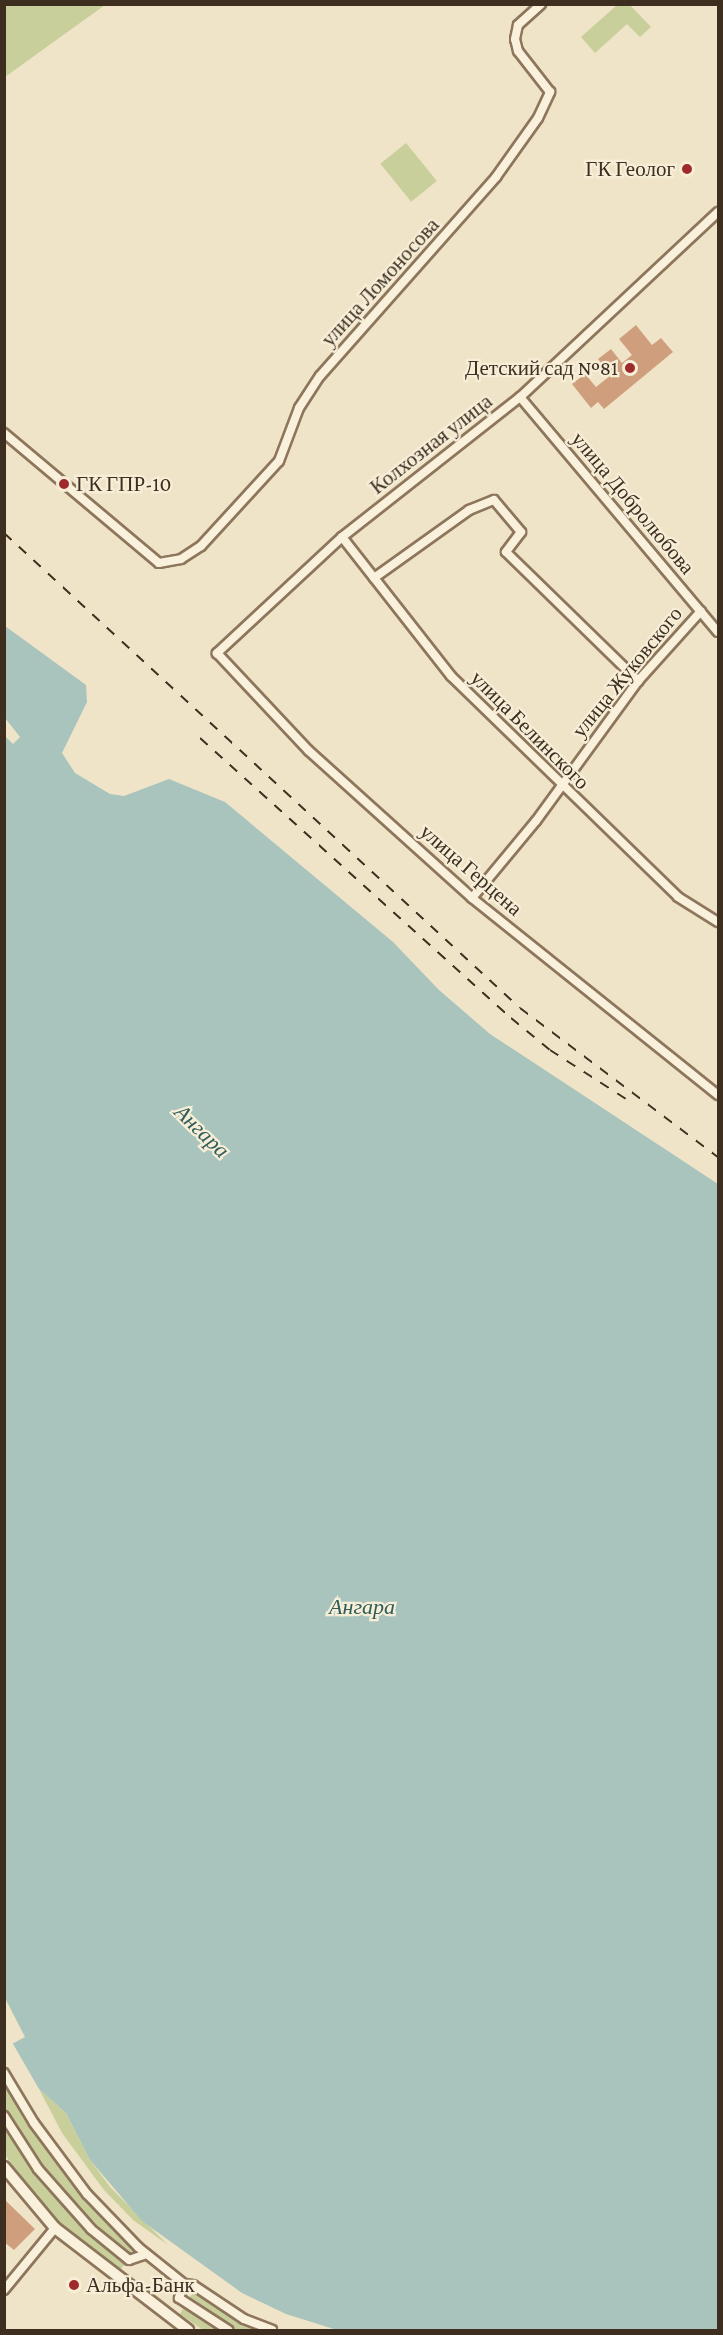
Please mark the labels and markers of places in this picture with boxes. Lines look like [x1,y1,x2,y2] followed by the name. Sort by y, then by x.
[585,156,675,182] place label: ГК Геолог
[680,162,694,176] marker: ГК Геолог
[465,355,618,381] place label: Детский сад №81
[623,361,637,375] marker: Детский сад №81
[76,471,171,497] place label: ГК ГПР-10
[57,477,71,491] marker: ГК ГПР-10
[86,2272,195,2298] place label: Альфа-Банк
[67,2278,81,2292] marker: Альфа-Банк

